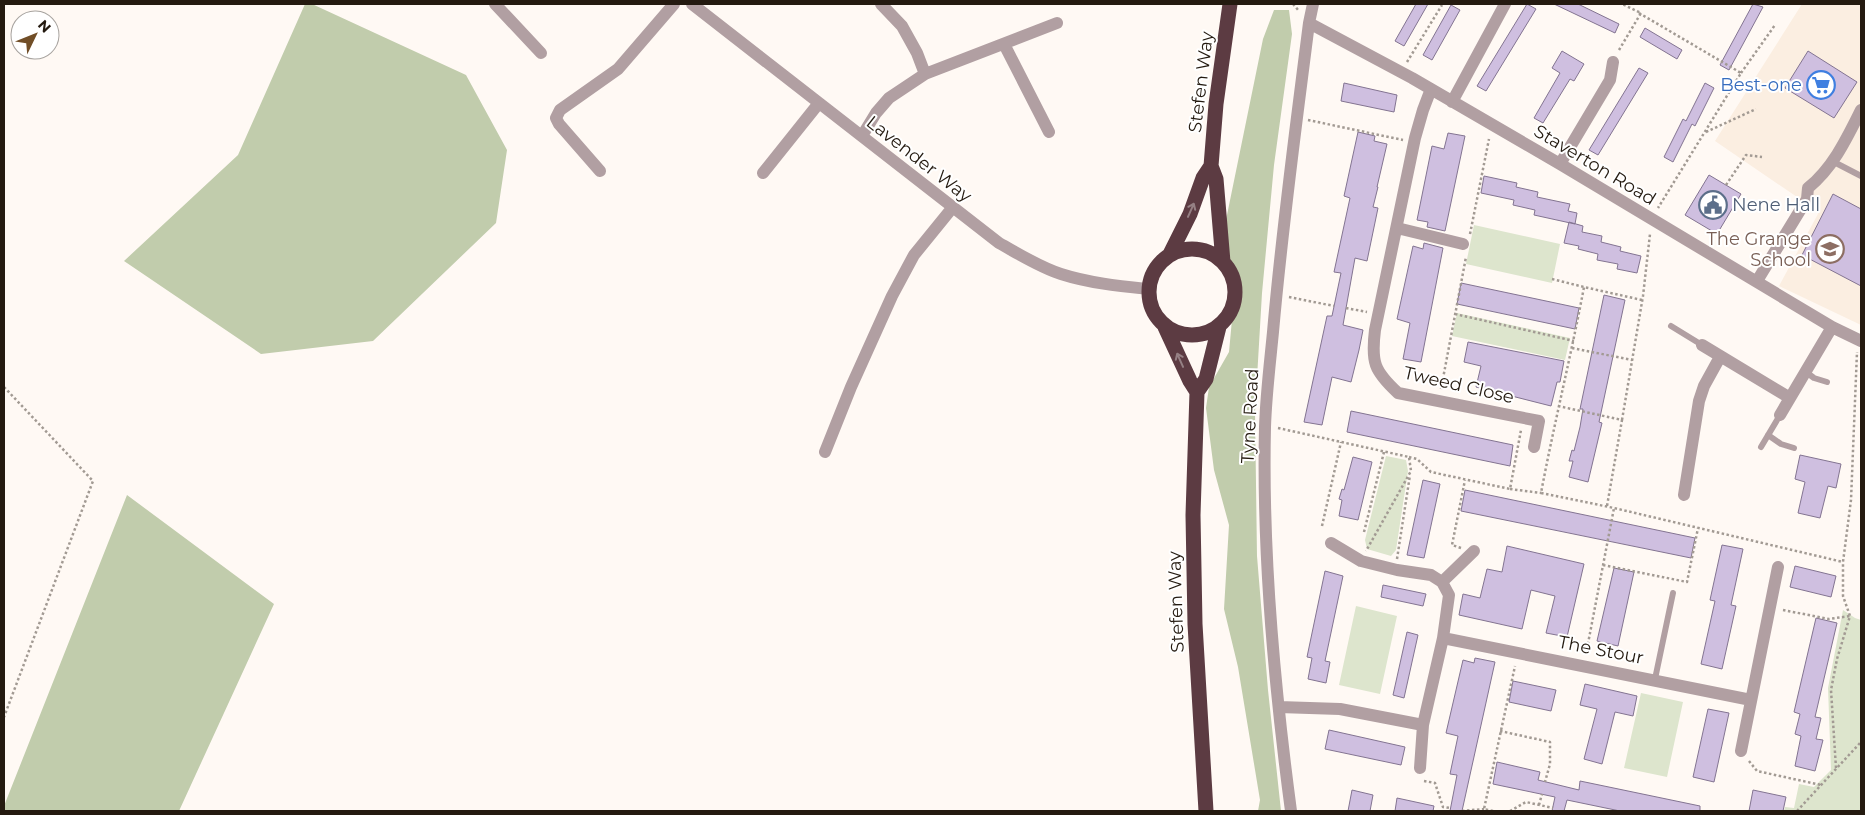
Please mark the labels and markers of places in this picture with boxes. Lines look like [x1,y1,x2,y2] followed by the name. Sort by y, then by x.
[1806,70,1836,100] supermarket icon: Best-one
[1720,74,1802,96] place label: Best-one
[1698,190,1728,220] public building icon: Nene Hall
[1732,194,1820,216] place label: Nene Hall
[1707,228,1811,271] place label: The Grange School
[1815,234,1845,264] school or university icon: The Grange School

